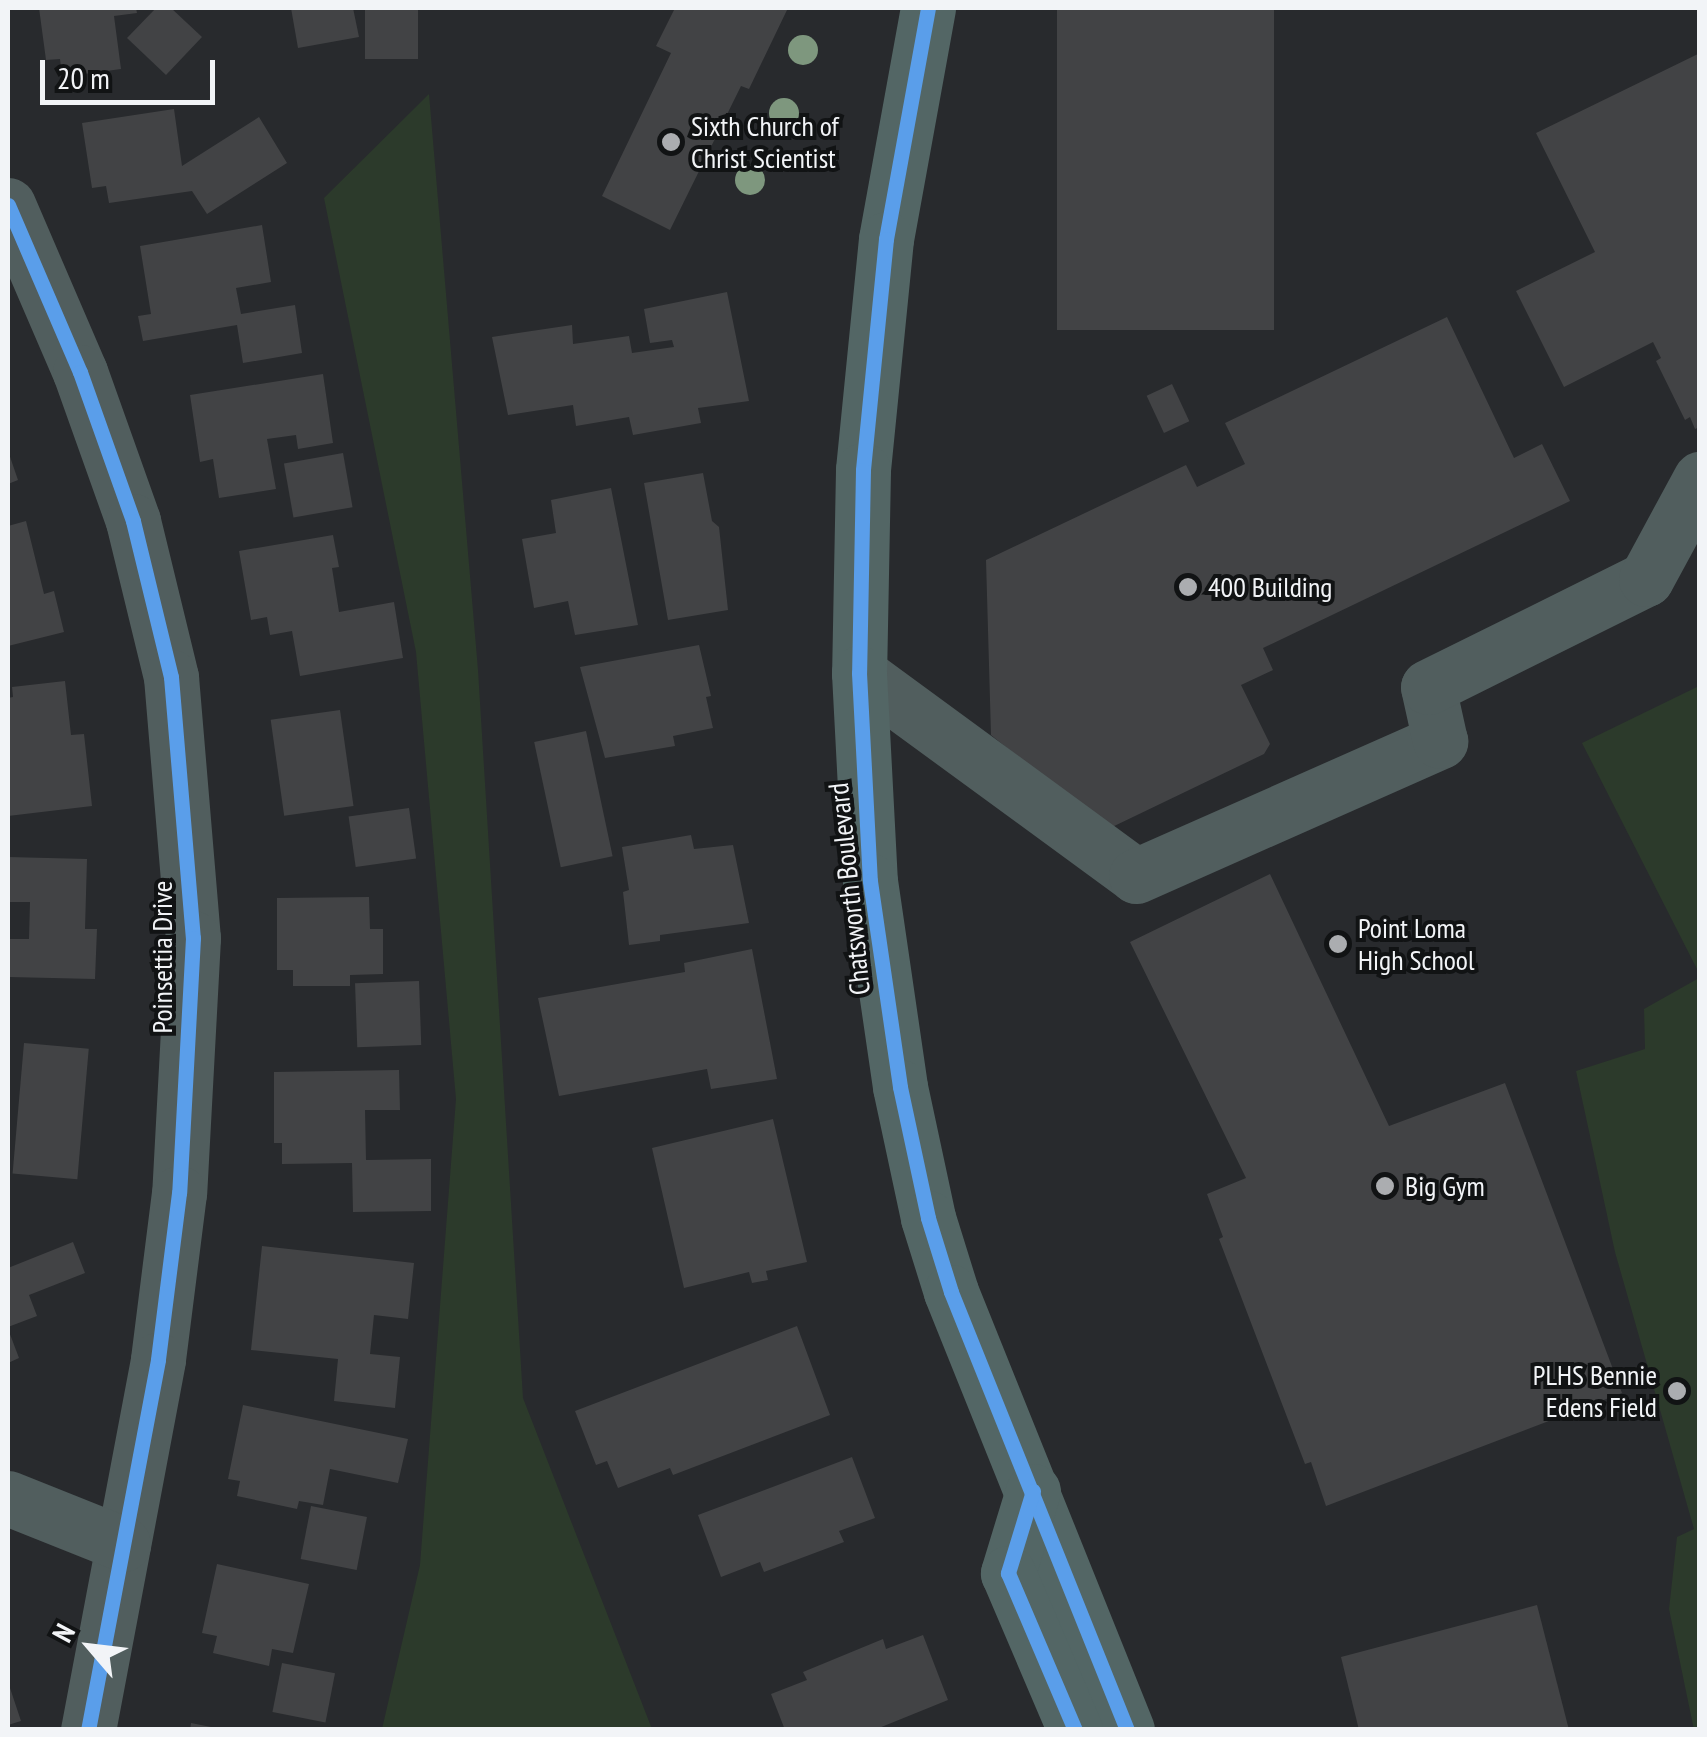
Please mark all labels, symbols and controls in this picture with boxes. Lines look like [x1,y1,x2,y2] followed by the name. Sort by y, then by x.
[45,40,220,102] scale bar
[57,58,110,97] text: 20 m
[691,109,839,175] place label: Sixth Church of Christ Scientist
[660,131,682,153] marker: Sixth Church of Christ Scientist
[1208,570,1332,604] place label: 400 Building
[1177,576,1199,598] marker: 400 Building
[821,781,877,997] street label: Chatsworth Boulevard
[145,881,179,1033] street label: Poinsettia Drive
[1358,911,1474,977] place label: Point Loma High School
[1327,933,1349,955] marker: Point Loma High School
[1405,1169,1485,1203] place label: Big Gym
[1374,1175,1396,1197] marker: Big Gym
[1533,1358,1657,1424] place label: PLHS Bennie Edens Field
[1666,1380,1688,1402] marker: PLHS Bennie Edens Field
[40,1597,140,1697] north arrow
[43,1617,83,1648] text: N

